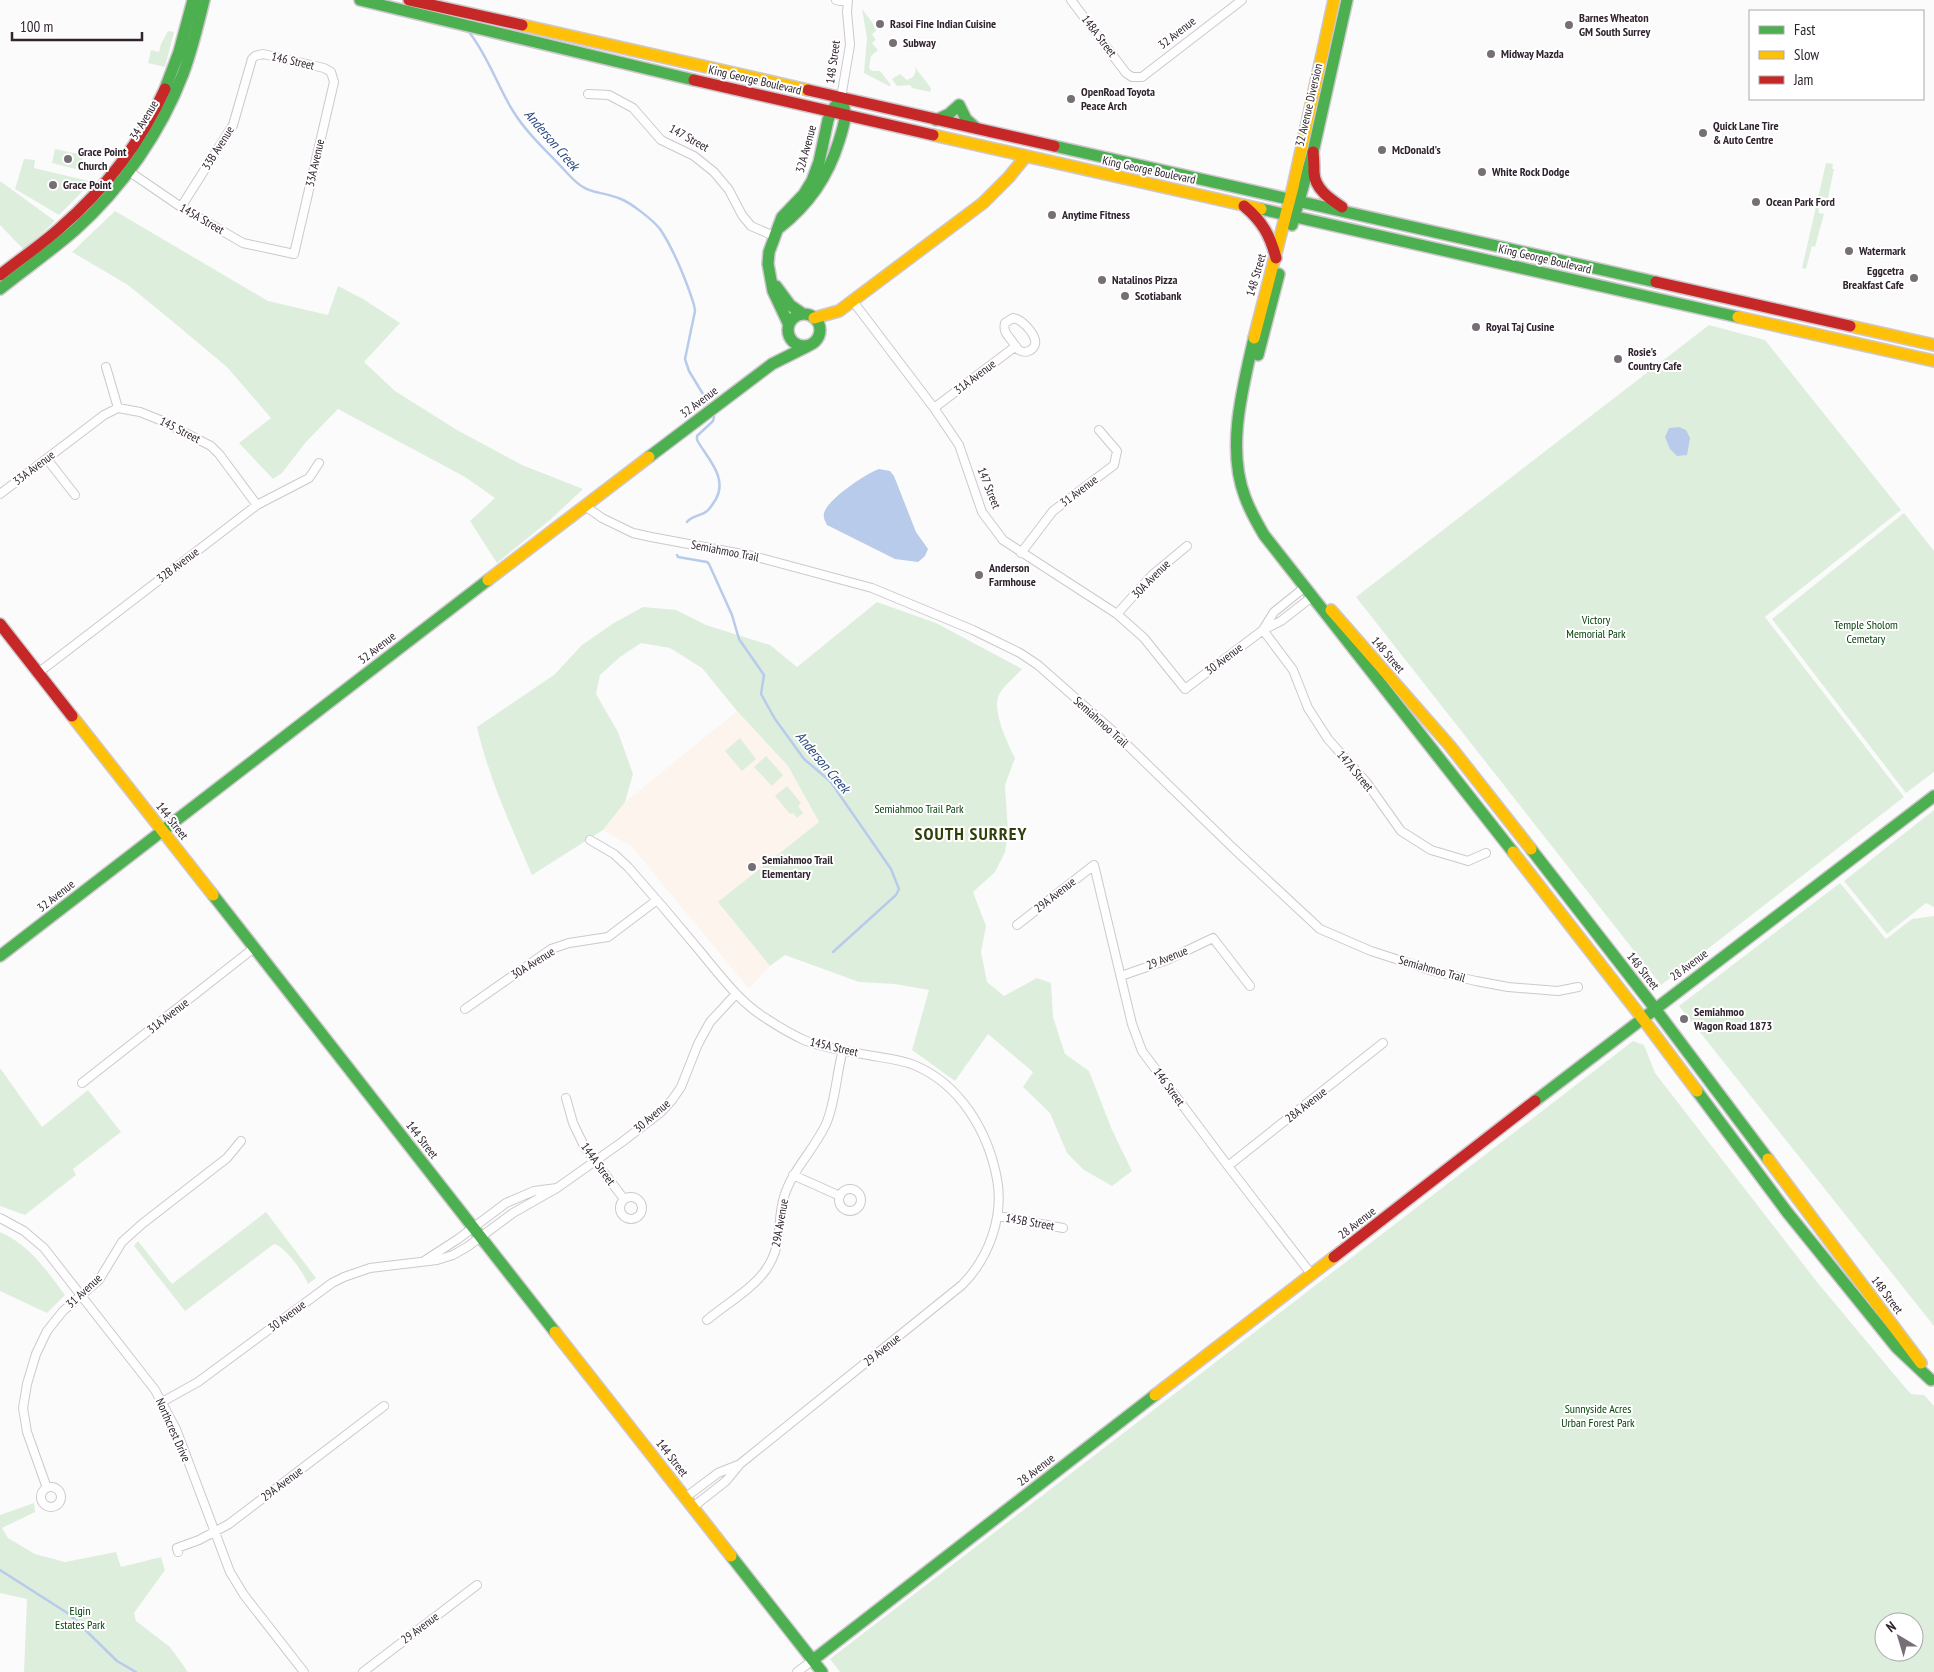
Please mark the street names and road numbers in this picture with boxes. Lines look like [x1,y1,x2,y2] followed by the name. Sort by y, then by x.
[1079,12,1121,60] street label: 148A Street
[1155,13,1198,52] street label: 32 Avenue
[822,39,843,85] street label: 148 Street
[270,48,317,73] street label: 146 Street
[707,62,803,98] street label: King George Boulevard
[1292,62,1325,148] street label: 32 Avenue Diversion
[126,97,161,142] street label: 34 Avenue
[667,121,712,155] street label: 147 Street
[198,123,237,172] street label: 33B Avenue
[792,123,819,174] street label: 32A Avenue
[302,137,327,188] street label: 33A Avenue
[1101,152,1197,187] street label: King George Boulevard
[177,200,228,238] street label: 145A Street
[1497,241,1593,277] street label: King George Boulevard
[1242,251,1269,298] street label: 148 Street
[951,356,999,397] street label: 31A Avenue
[677,383,721,421] street label: 32 Avenue
[157,413,204,446] street label: 145 Street
[10,447,58,488] street label: 33A Avenue
[974,465,1005,511] street label: 147 Street
[1057,472,1101,510] street label: 31 Avenue
[690,537,761,564] street label: Semiahmoo Trail
[154,544,202,585] street label: 32B Avenue
[1128,556,1173,601] street label: 30A Avenue
[355,628,398,667] street label: 32 Avenue
[1368,633,1409,677] street label: 148 Street
[1202,640,1246,678] street label: 30 Avenue
[1071,693,1132,750] street label: Semiahmoo Trail
[1334,747,1377,795] street label: 147A Street
[153,799,192,843] street label: 144 Street
[1031,874,1079,915] street label: 29A Avenue
[34,876,77,915] street label: 32 Avenue
[1144,942,1190,973] street label: 29 Avenue
[508,943,557,982] street label: 30A Avenue
[1667,946,1711,984] street label: 28 Avenue
[1624,949,1663,993] street label: 148 Street
[1397,952,1467,985] street label: Semiahmoo Trail
[144,995,192,1036] street label: 31A Avenue
[809,1034,860,1059] street label: 145A Street
[1151,1065,1189,1109] street label: 146 Street
[1282,1084,1330,1125] street label: 28A Avenue
[630,1096,673,1136] street label: 30 Avenue
[403,1118,442,1162] street label: 144 Street
[578,1140,619,1188] street label: 144A Street
[768,1198,791,1248] street label: 29A Avenue
[1335,1203,1378,1242] street label: 28 Avenue
[1005,1210,1056,1233] street label: 145B Street
[63,1270,105,1311] street label: 31 Avenue
[1868,1273,1907,1317] street label: 148 Street
[265,1297,309,1335] street label: 30 Avenue
[860,1330,903,1369] street label: 29 Avenue
[153,1396,194,1464] street label: Northcrest Drive
[653,1436,692,1480] street label: 144 Street
[1014,1450,1057,1489] street label: 28 Avenue
[258,1463,306,1504] street label: 29A Avenue
[398,1609,442,1647] street label: 29 Avenue

